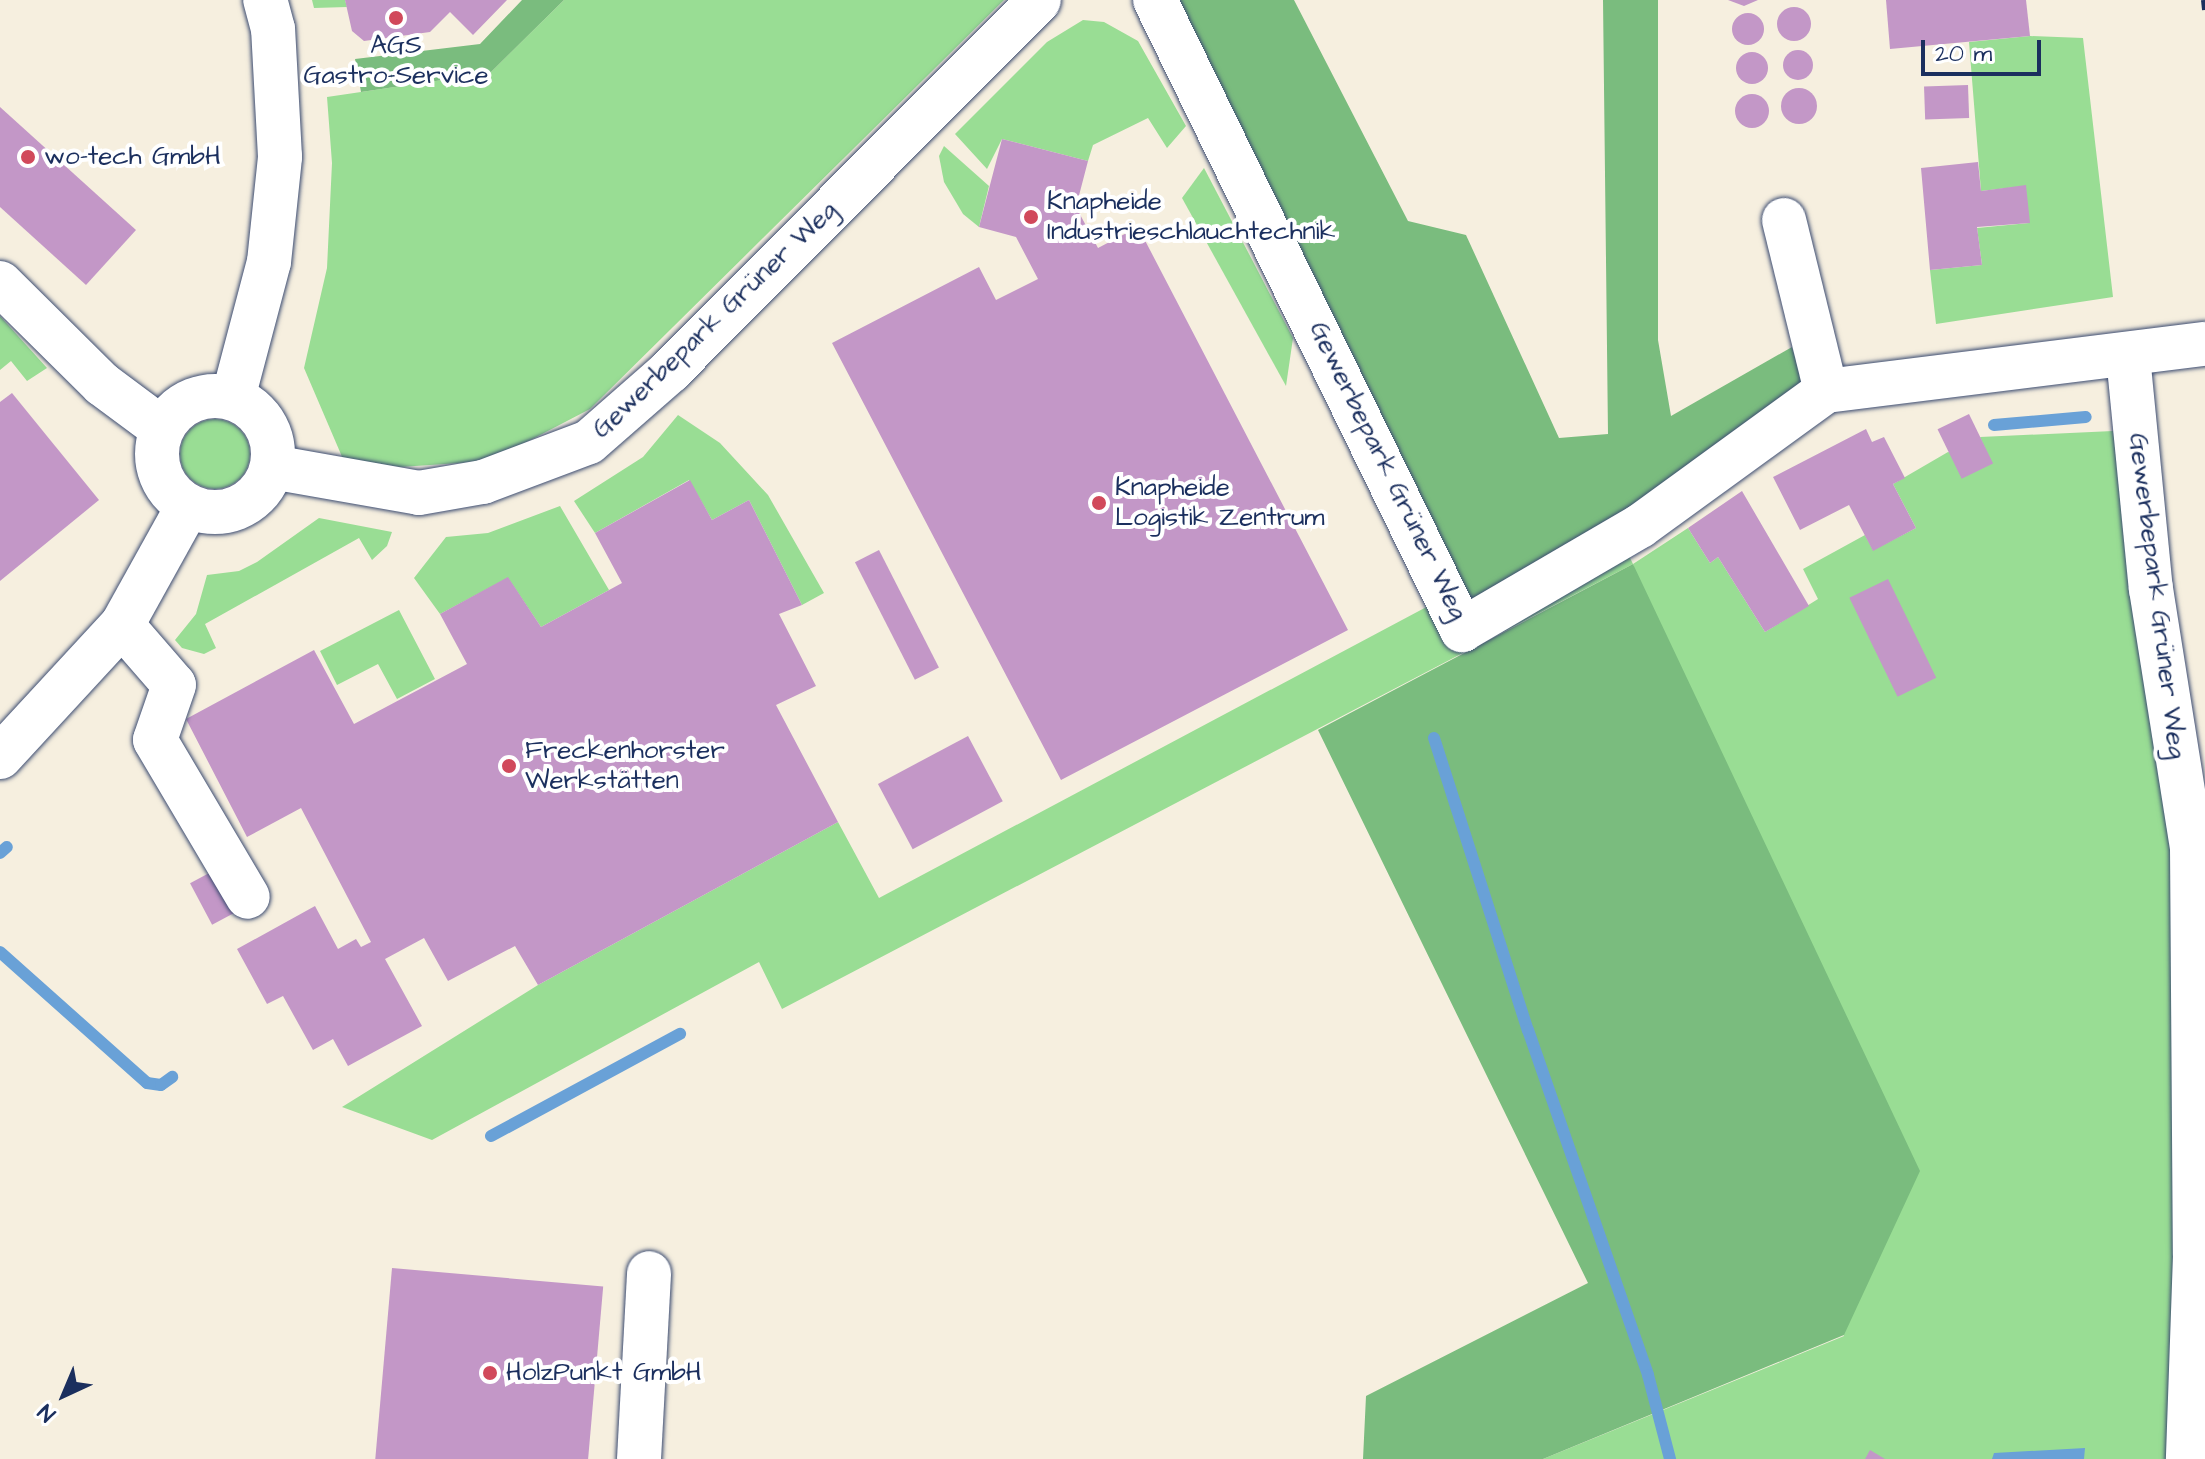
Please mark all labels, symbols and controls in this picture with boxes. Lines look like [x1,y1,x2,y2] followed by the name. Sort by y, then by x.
[387,9,405,27] marker: AGS Gastro-Service
[1925,24,2045,74] scale bar
[304,30,488,92] place label: AGS Gastro-Service
[1935,37,1992,71] text: 20 m
[44,141,221,173] place label: wo-tech GmbH
[19,148,37,166] marker: wo-tech GmbH
[1047,186,1335,248] place label: Knapheide Industrieschlauchtechnik
[586,195,844,445] street label: Gewerbepark Grüner Weg
[1022,208,1040,226] marker: Knapheide Industrieschlauchtechnik
[1302,317,1474,625] street label: Gewerbepark Grüner Weg
[2122,431,2192,761] street label: Gewerbepark Grüner Weg
[1115,472,1325,534] place label: Knapheide Logistik Zentrum
[1090,494,1108,512] marker: Knapheide Logistik Zentrum
[525,735,725,796] place label: Freckenhorster Werkstätten
[500,757,518,775] marker: Freckenhorster Werkstätten
[24,1355,104,1435] north arrow
[506,1357,702,1389] place label: HolzPunkt GmbH
[481,1364,499,1382] marker: HolzPunkt GmbH
[31,1397,63,1429] text: N

